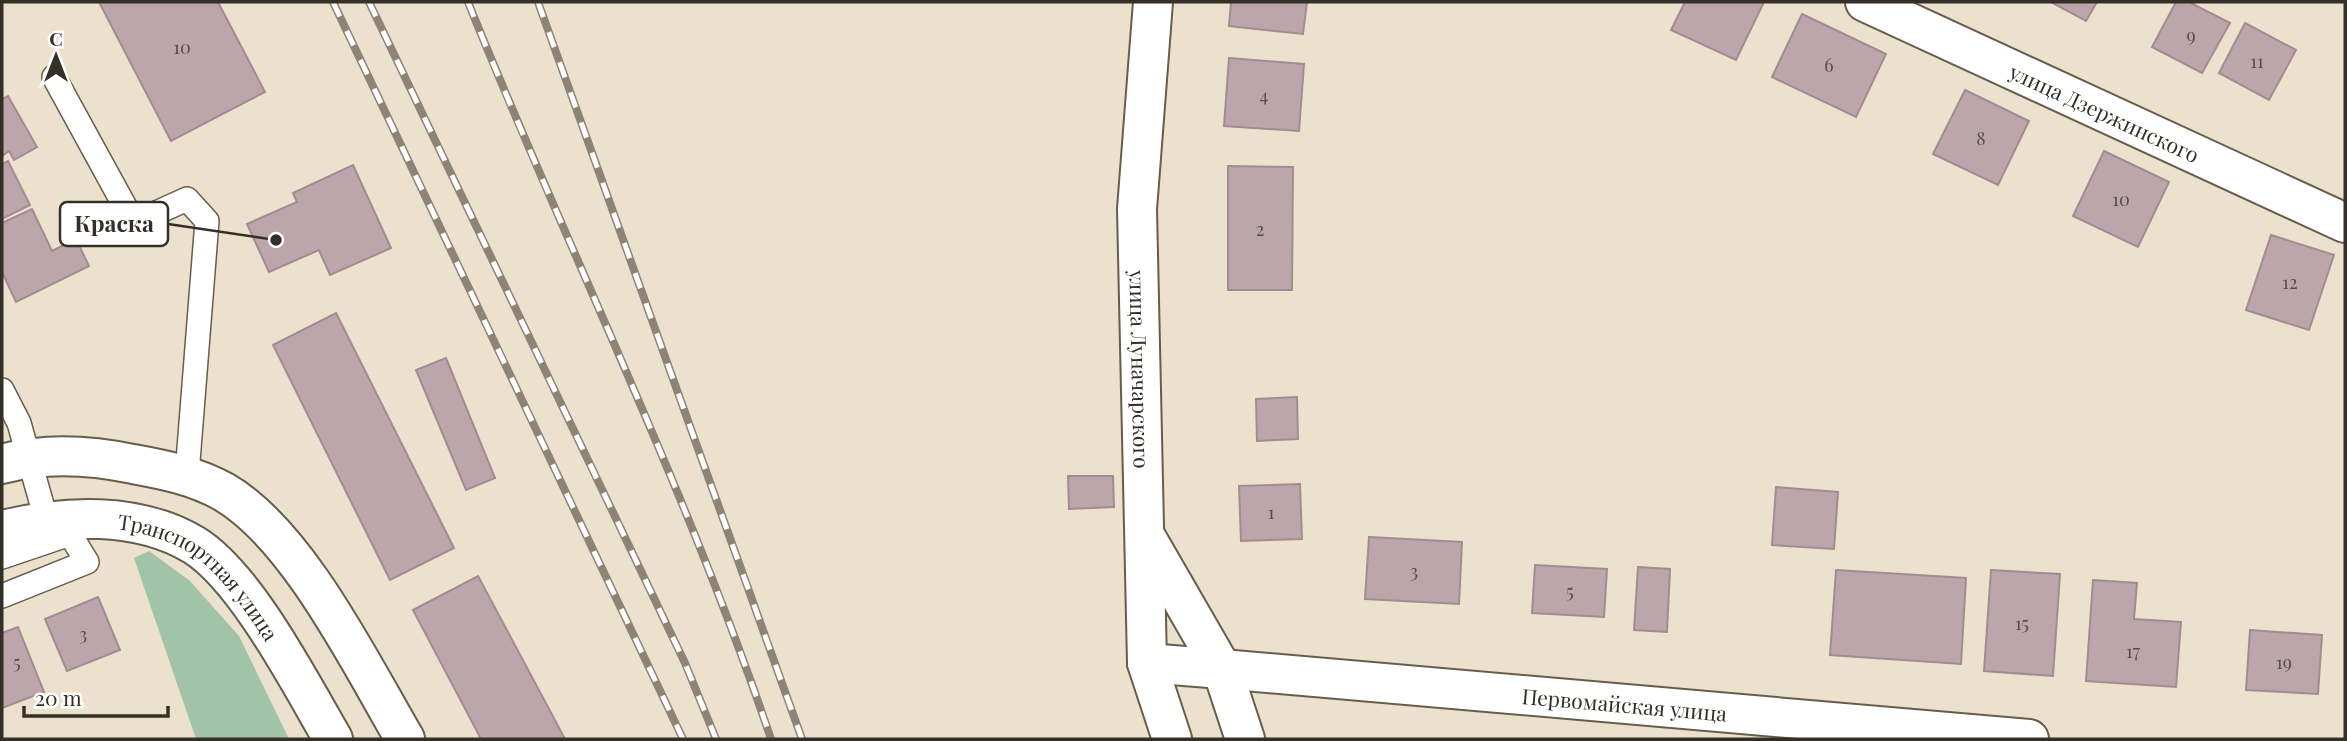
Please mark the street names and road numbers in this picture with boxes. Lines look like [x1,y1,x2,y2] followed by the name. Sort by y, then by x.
[2005,56,2204,168] street label: улица Дзержинского
[1124,269,1157,469] street label: улица Луначарского
[116,507,286,646] street label: Транспортная улица
[1521,681,1729,727] street label: Первомайская улица

